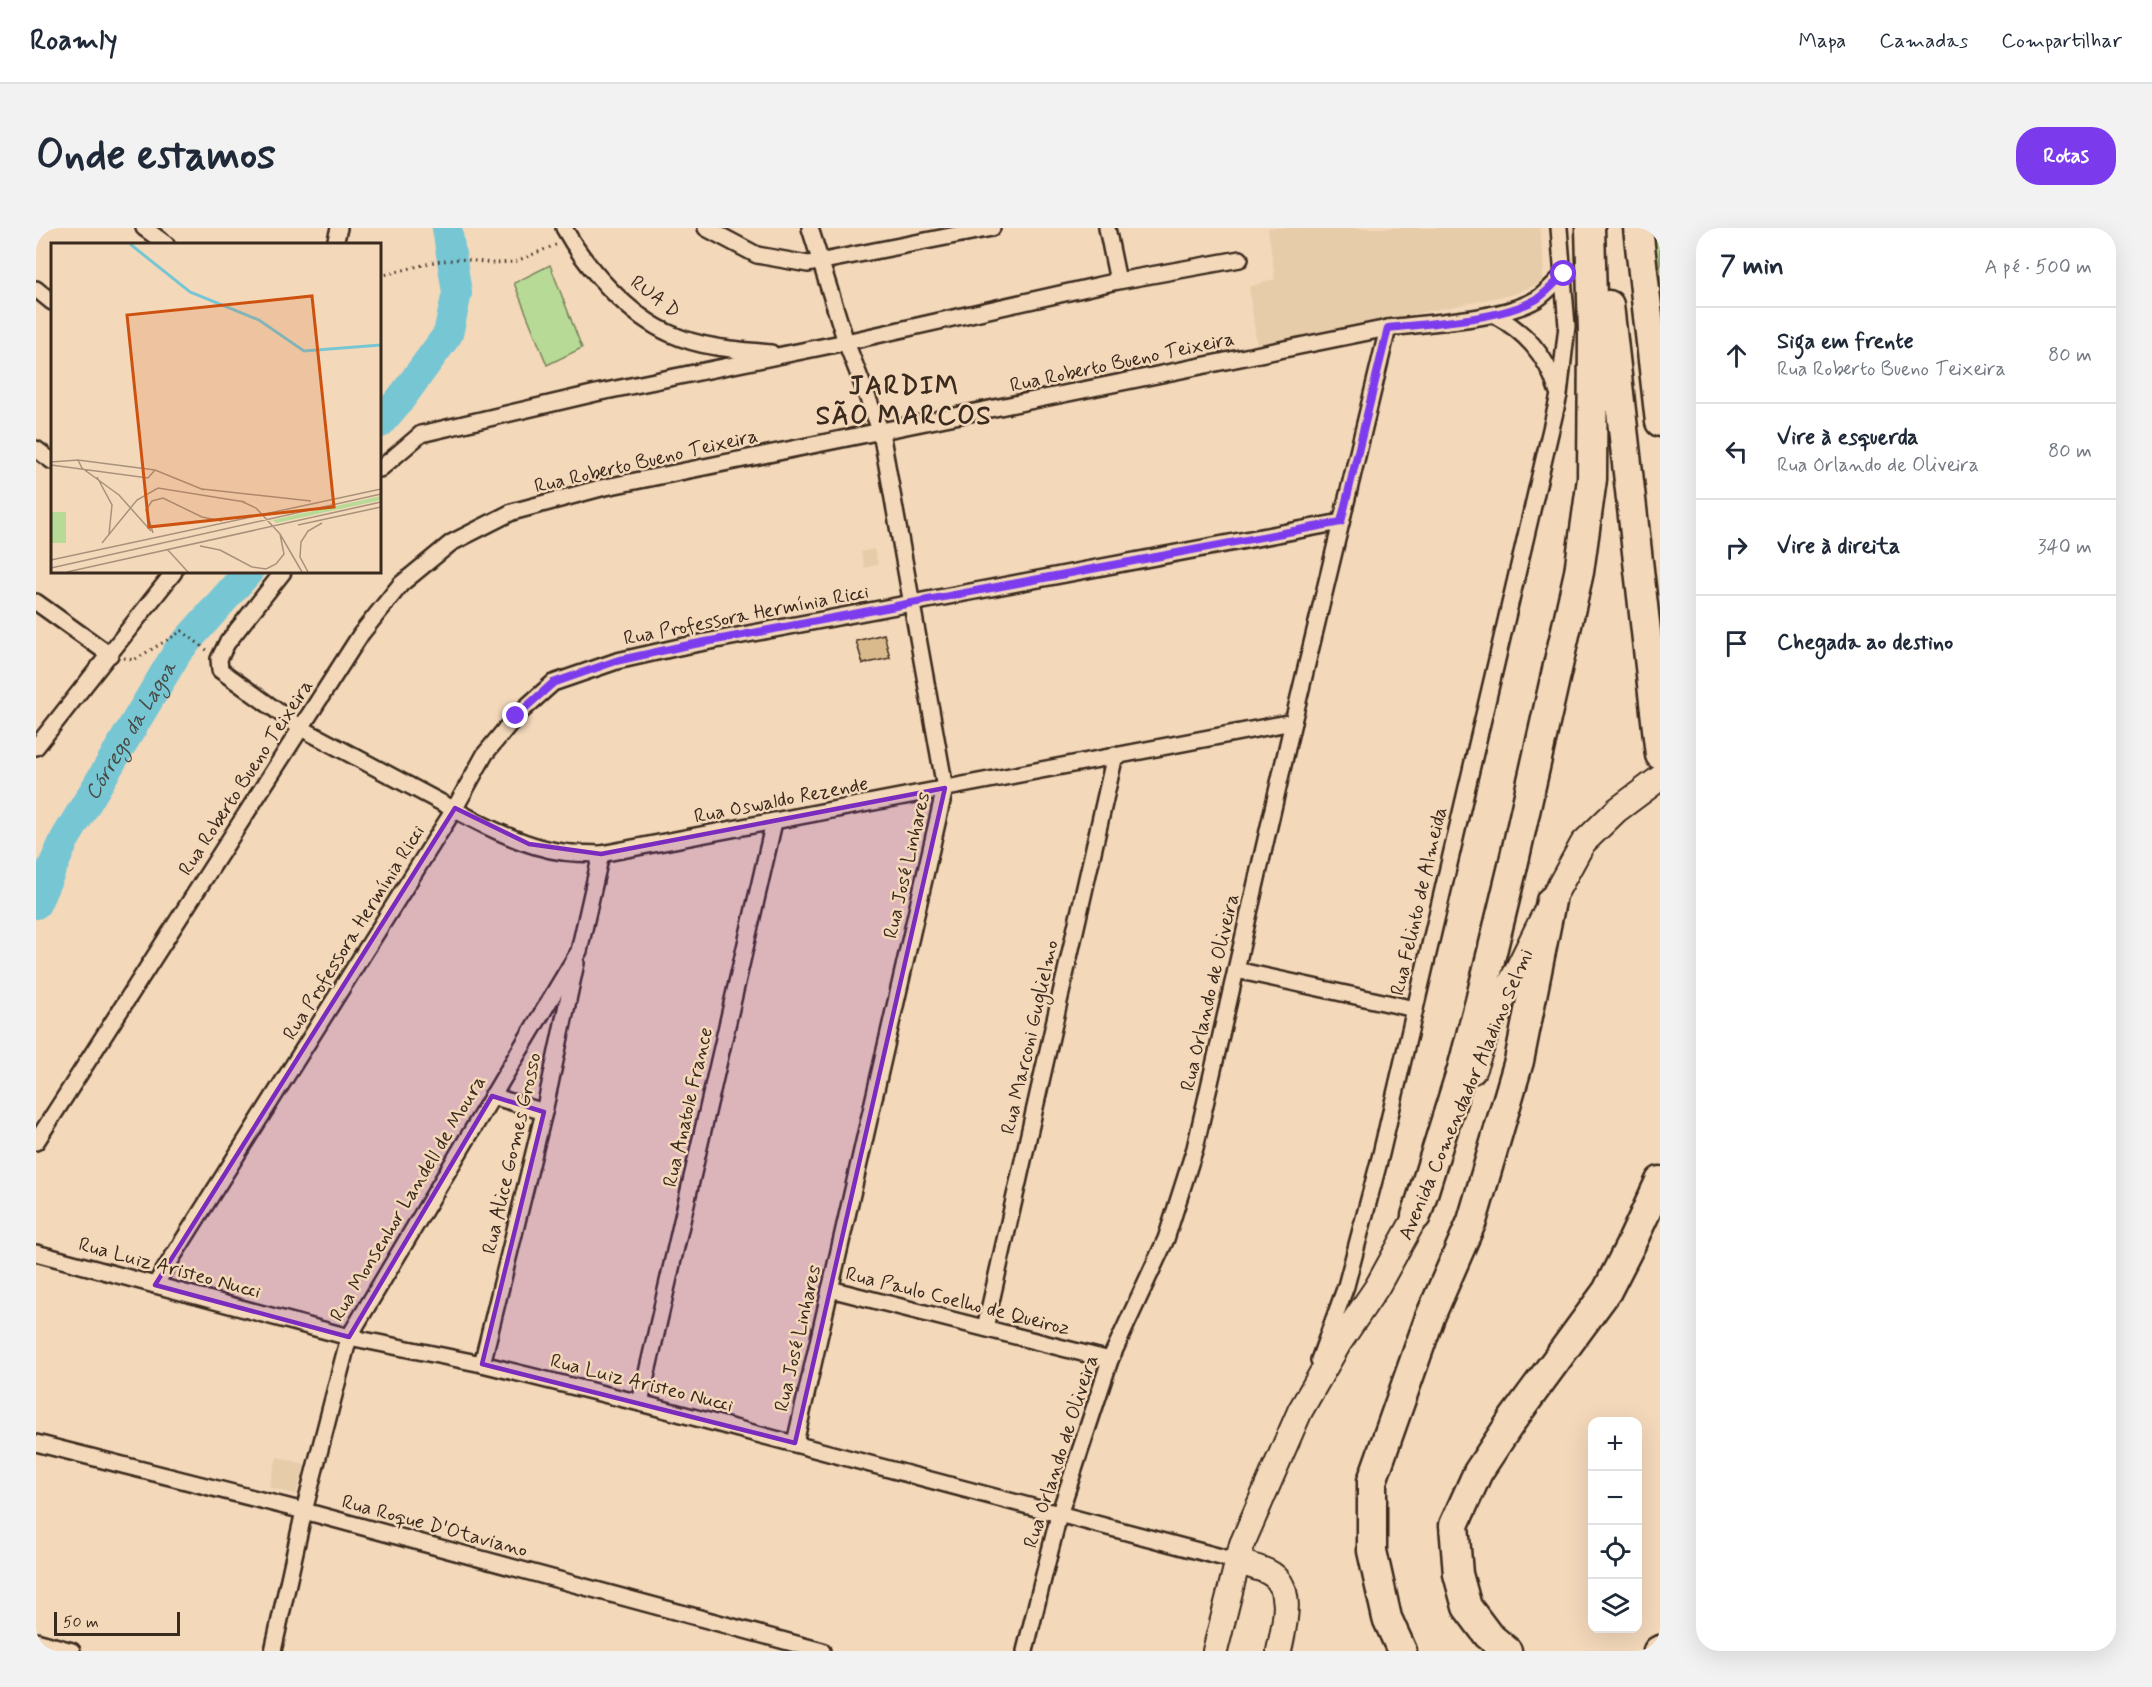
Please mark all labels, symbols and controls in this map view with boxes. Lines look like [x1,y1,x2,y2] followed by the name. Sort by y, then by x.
[30,23,118,60] text: Roamly
[1798,27,1846,55] text: Mapa
[1879,27,1968,55] text: Camadas
[2001,27,2122,55] text: Compartilhar
[2016,127,2116,185] button: Rotas
[36,129,276,184] text: Onde estamos
[51,243,381,573] inset map
[1720,250,1784,284] text: 7 min
[1984,254,2092,281] text: A pé · 500 m
[1550,260,1576,286] route start
[624,269,686,325] street label: RUA D
[1008,325,1237,399] street label: Rua Roberto Bueno Teixeira
[1777,328,1914,356] text: Siga em frente
[1720,339,1753,372] icon: ahead
[2048,342,2092,369] text: 80 m
[1777,356,2006,383] text: Rua Roberto Bueno Teixeira
[816,370,992,434] district label: JARDIM SÃO MARCOS
[532,423,761,500] street label: Rua Roberto Bueno Teixeira
[1777,424,1918,452] text: Vire à esquerda
[1720,435,1753,468] icon: left
[2048,438,2092,465] text: 80 m
[1777,452,1979,479] text: Rua Orlando de Oliveira
[1720,531,1753,564] icon: right
[1777,533,1900,561] text: Vire à direita
[2037,534,2092,561] text: 340 m
[621,578,871,652] street label: Rua Professora Hermínia Ricci
[1720,627,1753,660] icon: arrive
[1777,629,1953,657] text: Chegada ao destino
[79,655,184,805] water label: Córrego da Lagoa
[173,675,320,881] street label: Rua Roberto Bueno Teixeira
[502,702,528,728] route end
[692,770,871,831] street label: Rua Oswaldo Rezende
[877,789,937,941] street label: Rua José Linhares
[1385,804,1454,998] street label: Rua Felinto de Almeida
[277,820,432,1046] street label: Rua Professora Hermínia Ricci
[1175,891,1246,1094] street label: Rua Orlando de Oliveira
[995,938,1067,1137] street label: Rua Marconi Guglielmo
[1393,945,1540,1244] street label: Avenida Comendador Aladino Selmi
[657,1025,720,1190] street label: Rua Anatole France
[476,1050,549,1257] street label: Rua Alice Gomes Grosso
[324,1071,493,1327] street label: Rua Monsenhor Landell de Moura
[76,1231,264,1306] street label: Rua Luiz Aristeo Nucci
[843,1260,1073,1342] street label: Rua Paulo Coelho de Queiroz
[768,1262,828,1414] street label: Rua José Linhares
[547,1348,736,1419] street label: Rua Luiz Aristeo Nucci
[1017,1351,1105,1552] street label: Rua Orlando de Oliveira
[1588,1417,1642,1633] map controls
[1588,1417,1642,1471] button: +
[1588,1471,1642,1525] button: −
[339,1489,531,1564] street label: Rua Roque D'Otaviano
[1588,1525,1642,1579] button: locate
[1588,1579,1642,1633] button: layers
[54,1609,180,1636] scale bar
[63,1612,99,1633] text: 50 m

